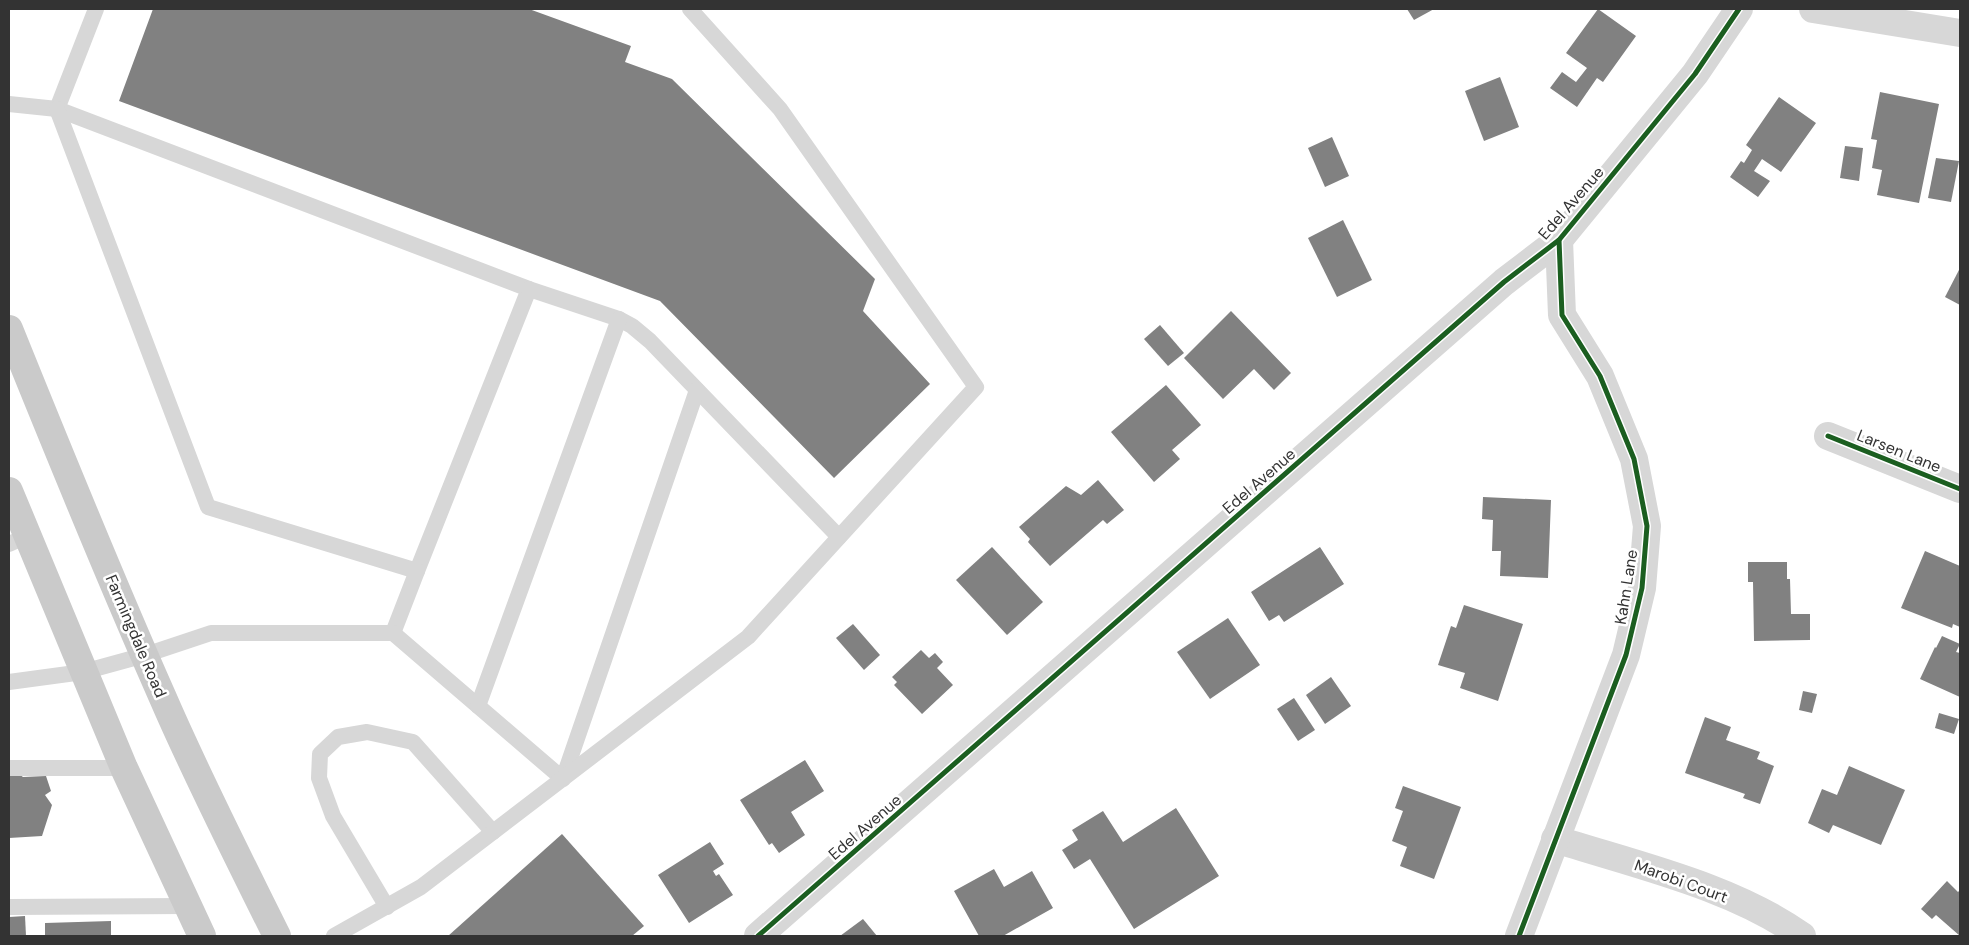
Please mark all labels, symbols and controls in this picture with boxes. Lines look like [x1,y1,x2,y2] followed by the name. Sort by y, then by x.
[1533,162,1609,244] street label: Edel Avenue
[1854,425,1944,477] street label: Larsen Lane
[1218,443,1300,519] street label: Edel Avenue
[1610,548,1642,626] street label: Kahn Lane
[101,571,171,701] street label: Farmingdale Road
[824,789,906,865] street label: Edel Avenue
[1632,854,1730,908] street label: Marobi Court

